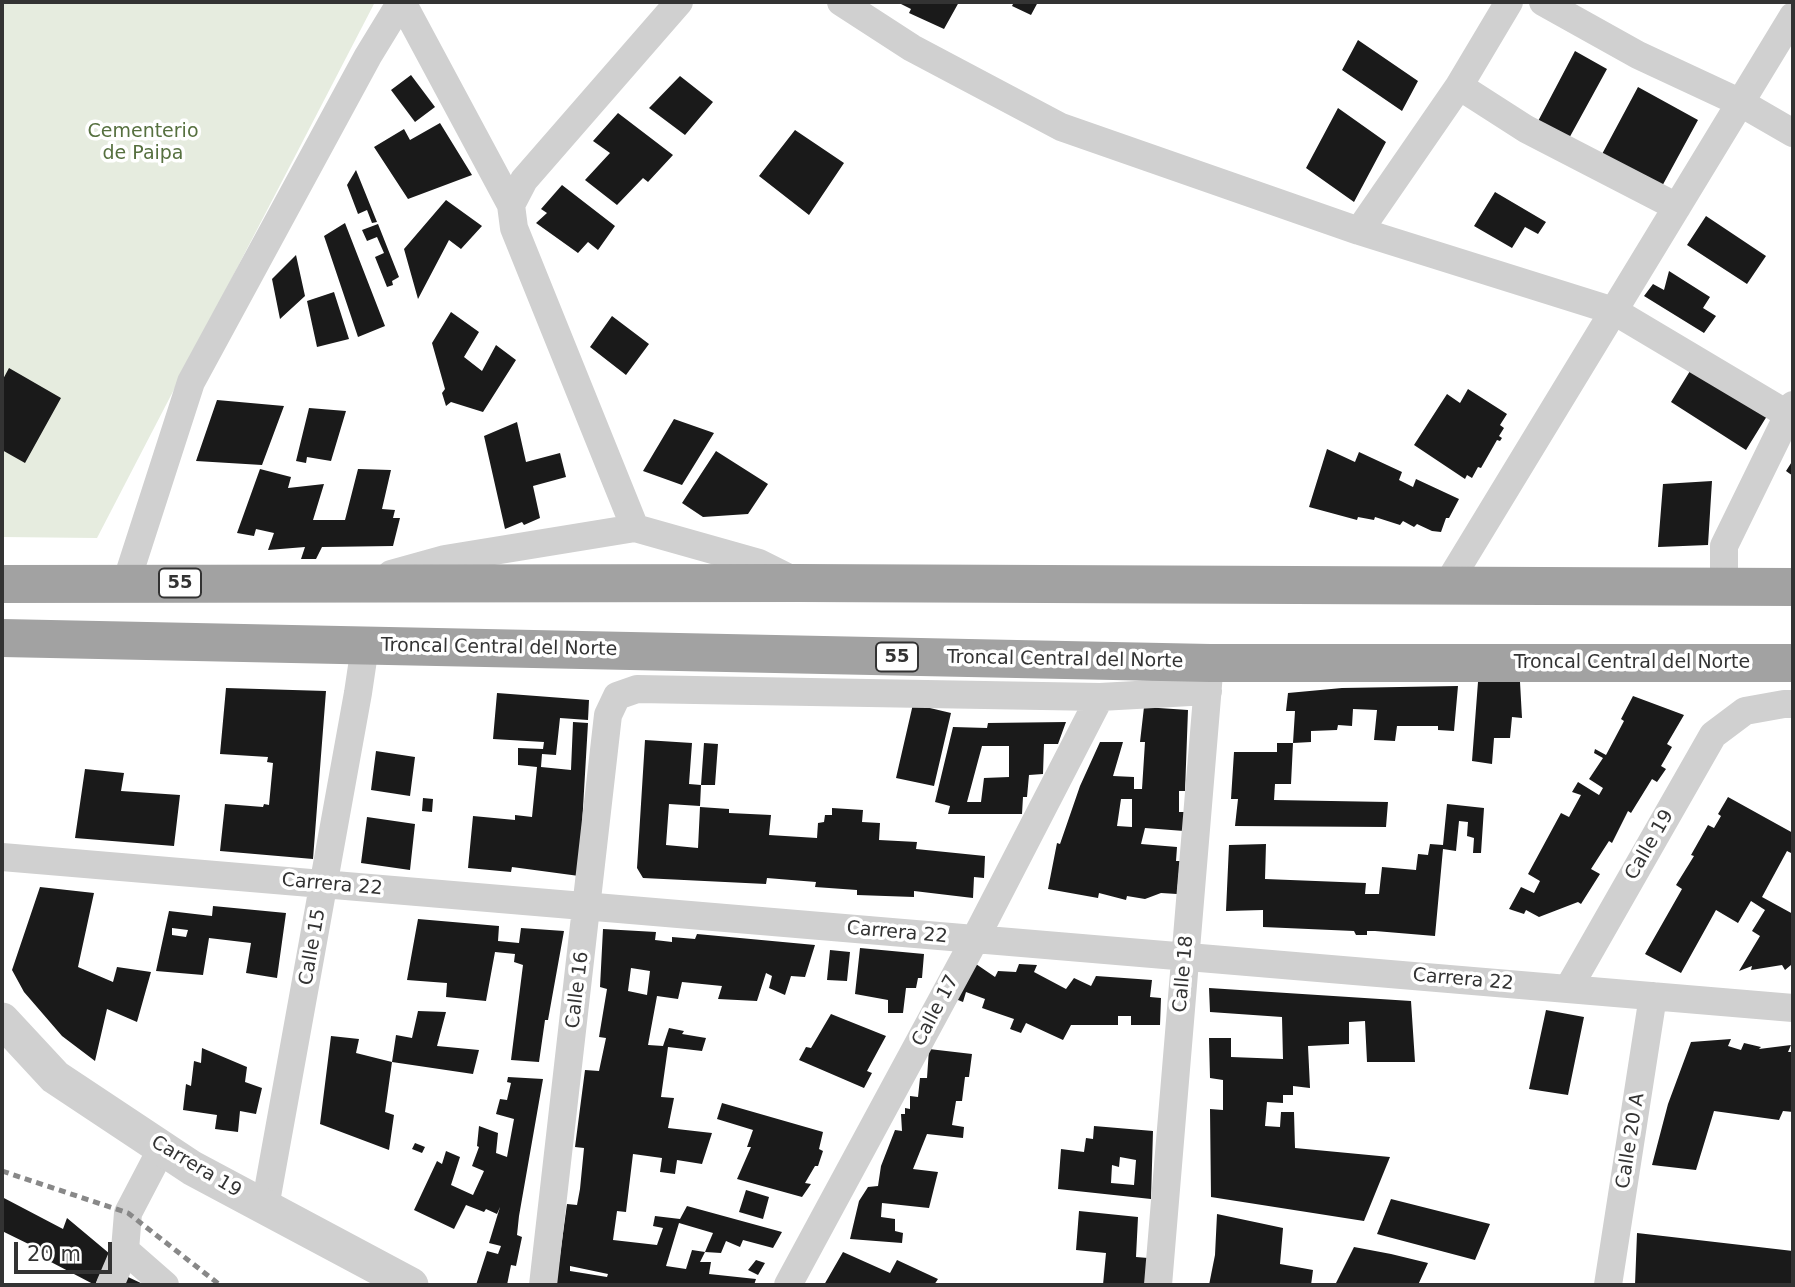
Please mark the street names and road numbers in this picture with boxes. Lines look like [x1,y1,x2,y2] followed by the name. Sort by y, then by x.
[159,568,201,598] road number: 55
[381,635,617,661] street label: Troncal Central del Norte
[876,642,918,672] road number: 55
[947,647,1183,673] street label: Troncal Central del Norte
[1514,652,1750,674] street label: Troncal Central del Norte
[1621,806,1679,884] street label: Calle 19
[281,869,383,901] street label: Carrera 22
[295,907,331,987] street label: Calle 15
[846,917,948,949] street label: Carrera 22
[1169,934,1199,1014] street label: Calle 18
[562,950,594,1030] street label: Calle 16
[1412,964,1514,996] street label: Carrera 22
[908,971,964,1051] street label: Calle 17
[1612,1092,1650,1190] street label: Calle 20 A
[147,1131,245,1203] street label: Carrera 19

